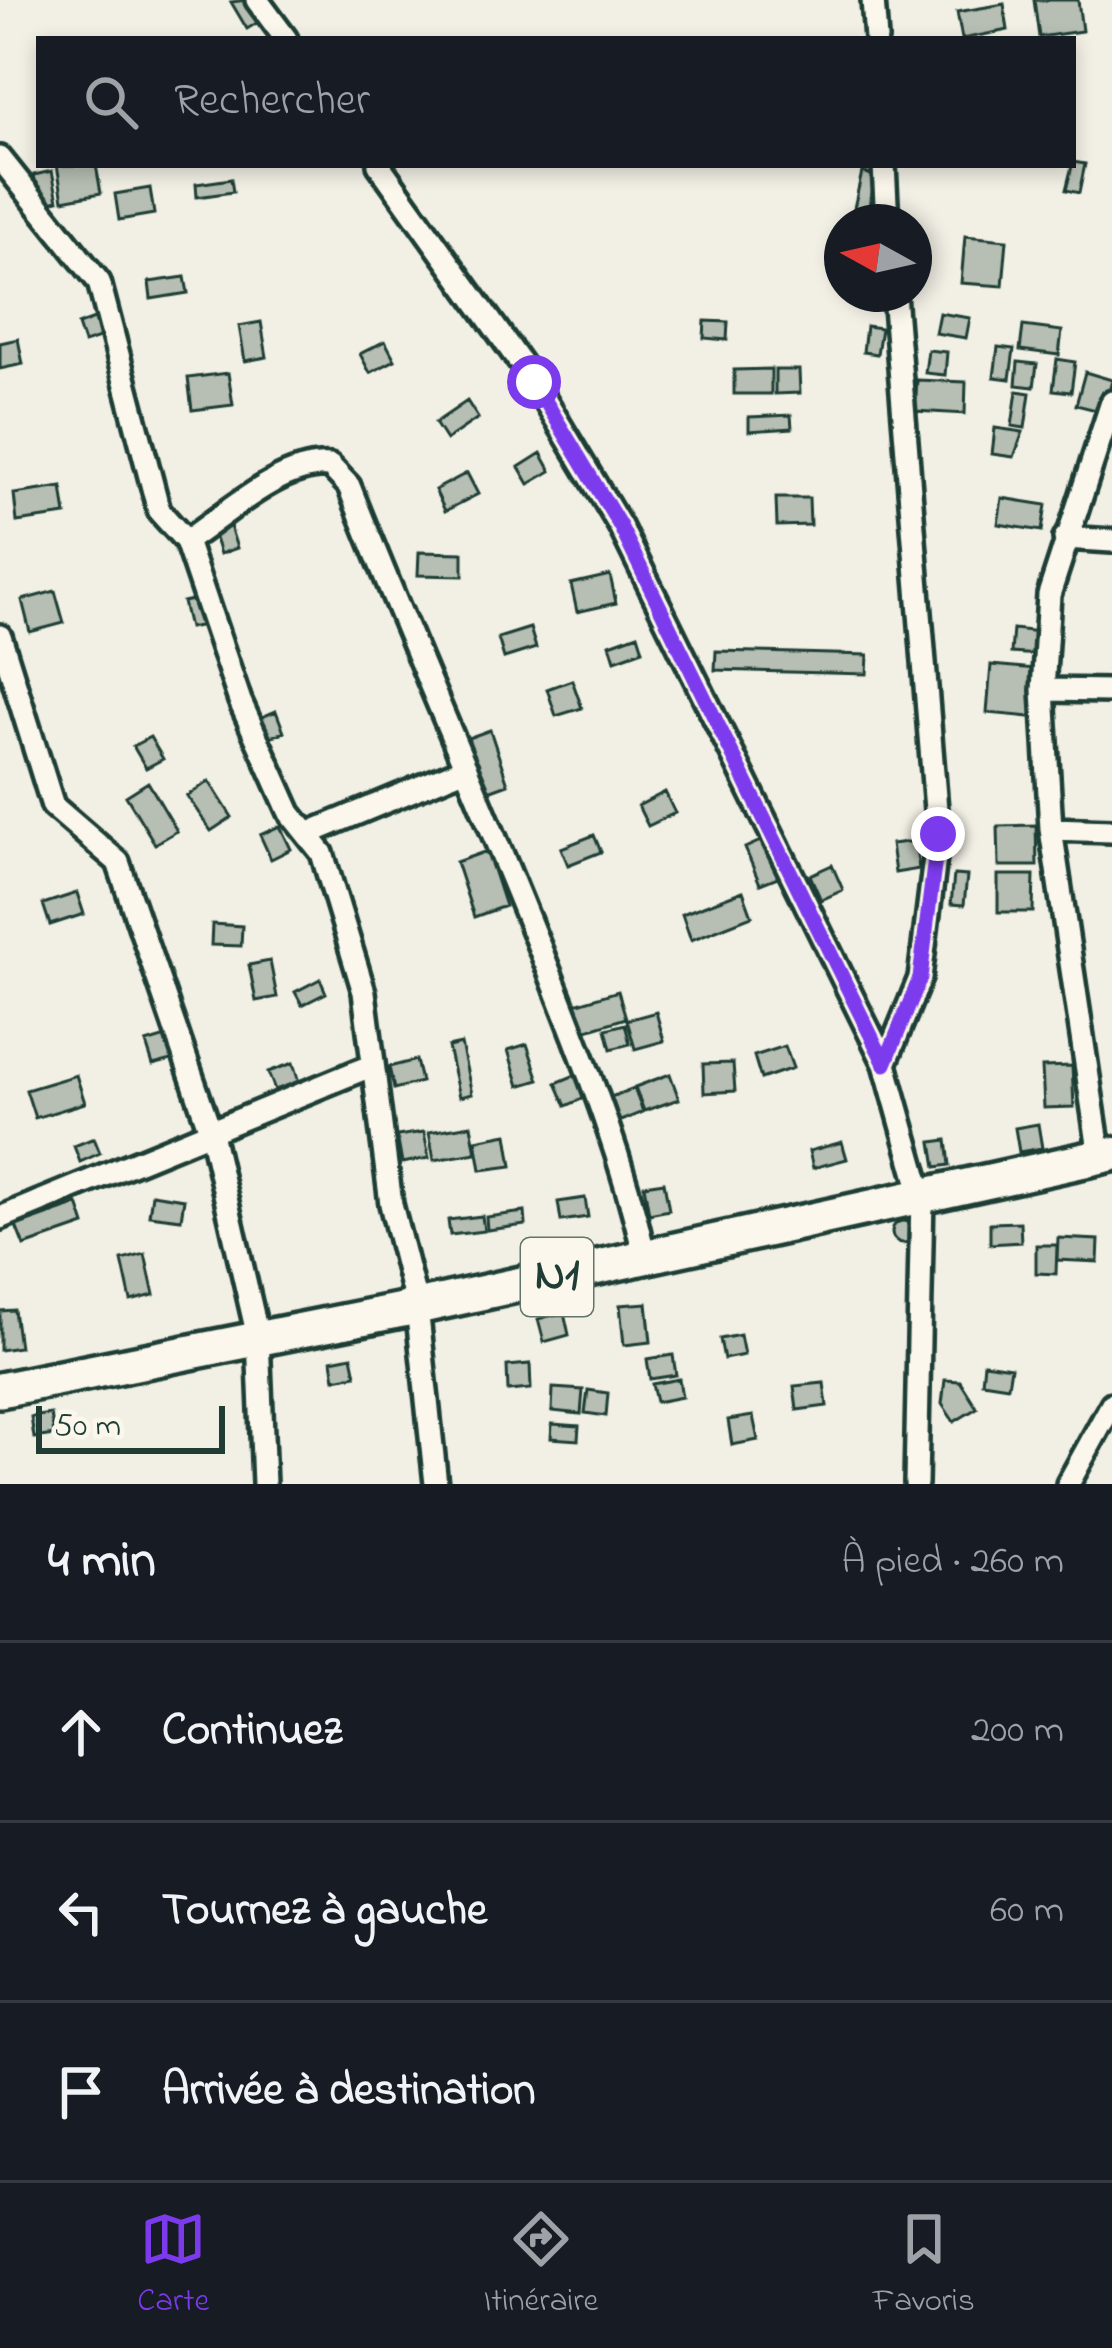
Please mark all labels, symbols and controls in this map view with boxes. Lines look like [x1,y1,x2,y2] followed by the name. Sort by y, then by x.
[36,36,1076,168] search box
[78,69,144,135] icon: search
[174,69,370,135] text: Rechercher
[824,204,932,312] north arrow
[507,355,561,409] route start
[911,807,965,861] route end
[521,1238,593,1316] road number: N1
[36,1400,225,1453] scale bar
[54,1403,121,1451] text: 50 m
[48,1525,156,1600] text: 4 min
[841,1534,1064,1591] text: À pied · 260 m
[48,1699,114,1765] icon: ahead
[162,1699,342,1765] text: Continuez
[971,1703,1064,1760] text: 200 m
[48,1879,114,1945] icon: left
[162,1879,487,1945] text: Tournez à gauche
[990,1883,1064,1940] text: 60 m
[48,2059,114,2125] icon: arrive
[162,2059,536,2125] text: Arrivée à destination
[137,2206,209,2326] tab: Carte
[484,2206,598,2326] tab: Itinéraire
[873,2206,975,2326] tab: Favoris

